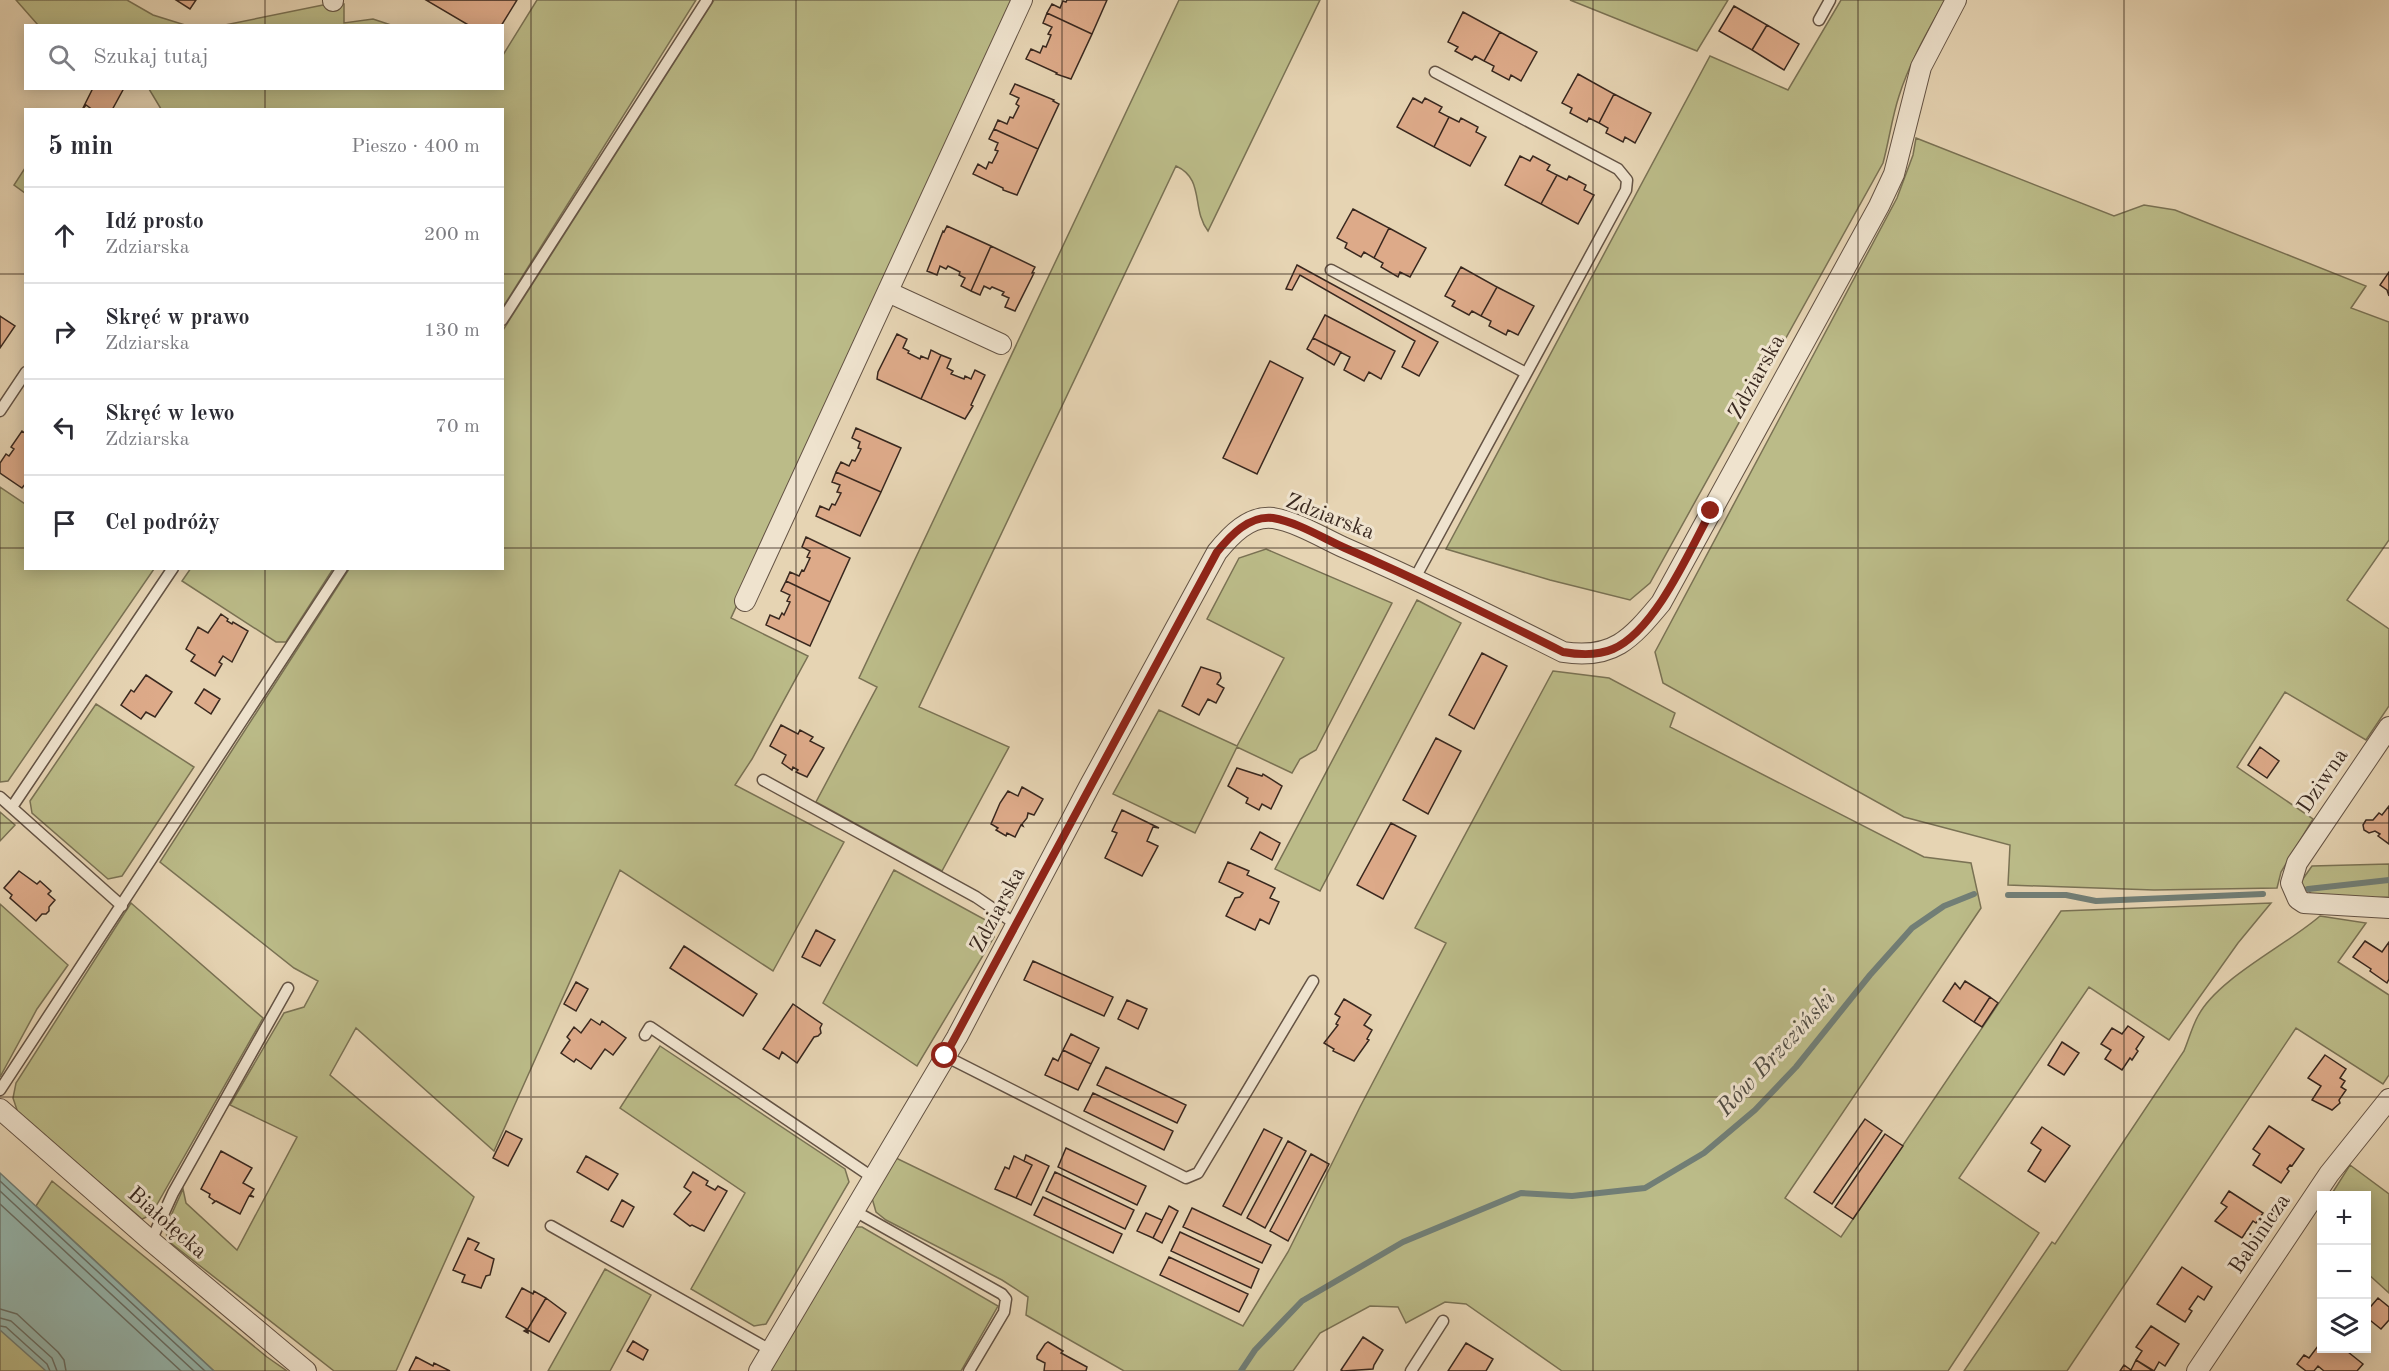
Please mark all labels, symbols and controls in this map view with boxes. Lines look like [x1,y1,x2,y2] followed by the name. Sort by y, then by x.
[24,24,504,90] search box
[45,41,78,74] icon: search
[93,46,209,68] text: Szukaj tutaj
[48,134,113,160] text: 5 min
[351,137,480,157] text: Pieszo · 400 m
[105,211,204,233] text: Idź prosto
[48,219,81,252] icon: ahead
[424,225,480,245] text: 200 m
[105,238,190,258] text: Zdziarska
[105,307,250,329] text: Skręć w prawo
[48,315,81,348] icon: right
[424,321,480,341] text: 130 m
[1725,331,1789,423] street label: Zdziarska
[105,334,190,354] text: Zdziarska
[105,403,235,425] text: Skręć w lewo
[48,411,81,444] icon: left
[435,417,480,437] text: 70 m
[105,430,190,450] text: Zdziarska
[1283,490,1378,544] street label: Zdziarska
[1697,497,1723,523] route end
[48,507,81,540] icon: arrive
[105,512,220,534] text: Cel podróży
[2294,745,2352,817] street label: Dziwna
[966,864,1030,956] street label: Zdziarska
[1712,987,1841,1122] water label: Rów Brzeziński
[931,1042,957,1068] route start
[123,1183,211,1263] street label: Białołęcka
[2225,1190,2295,1278] street label: Babinicza
[2317,1191,2371,1353] map controls
[2317,1191,2371,1245] button: +
[2317,1245,2371,1299] button: −
[2317,1299,2371,1353] button: layers

